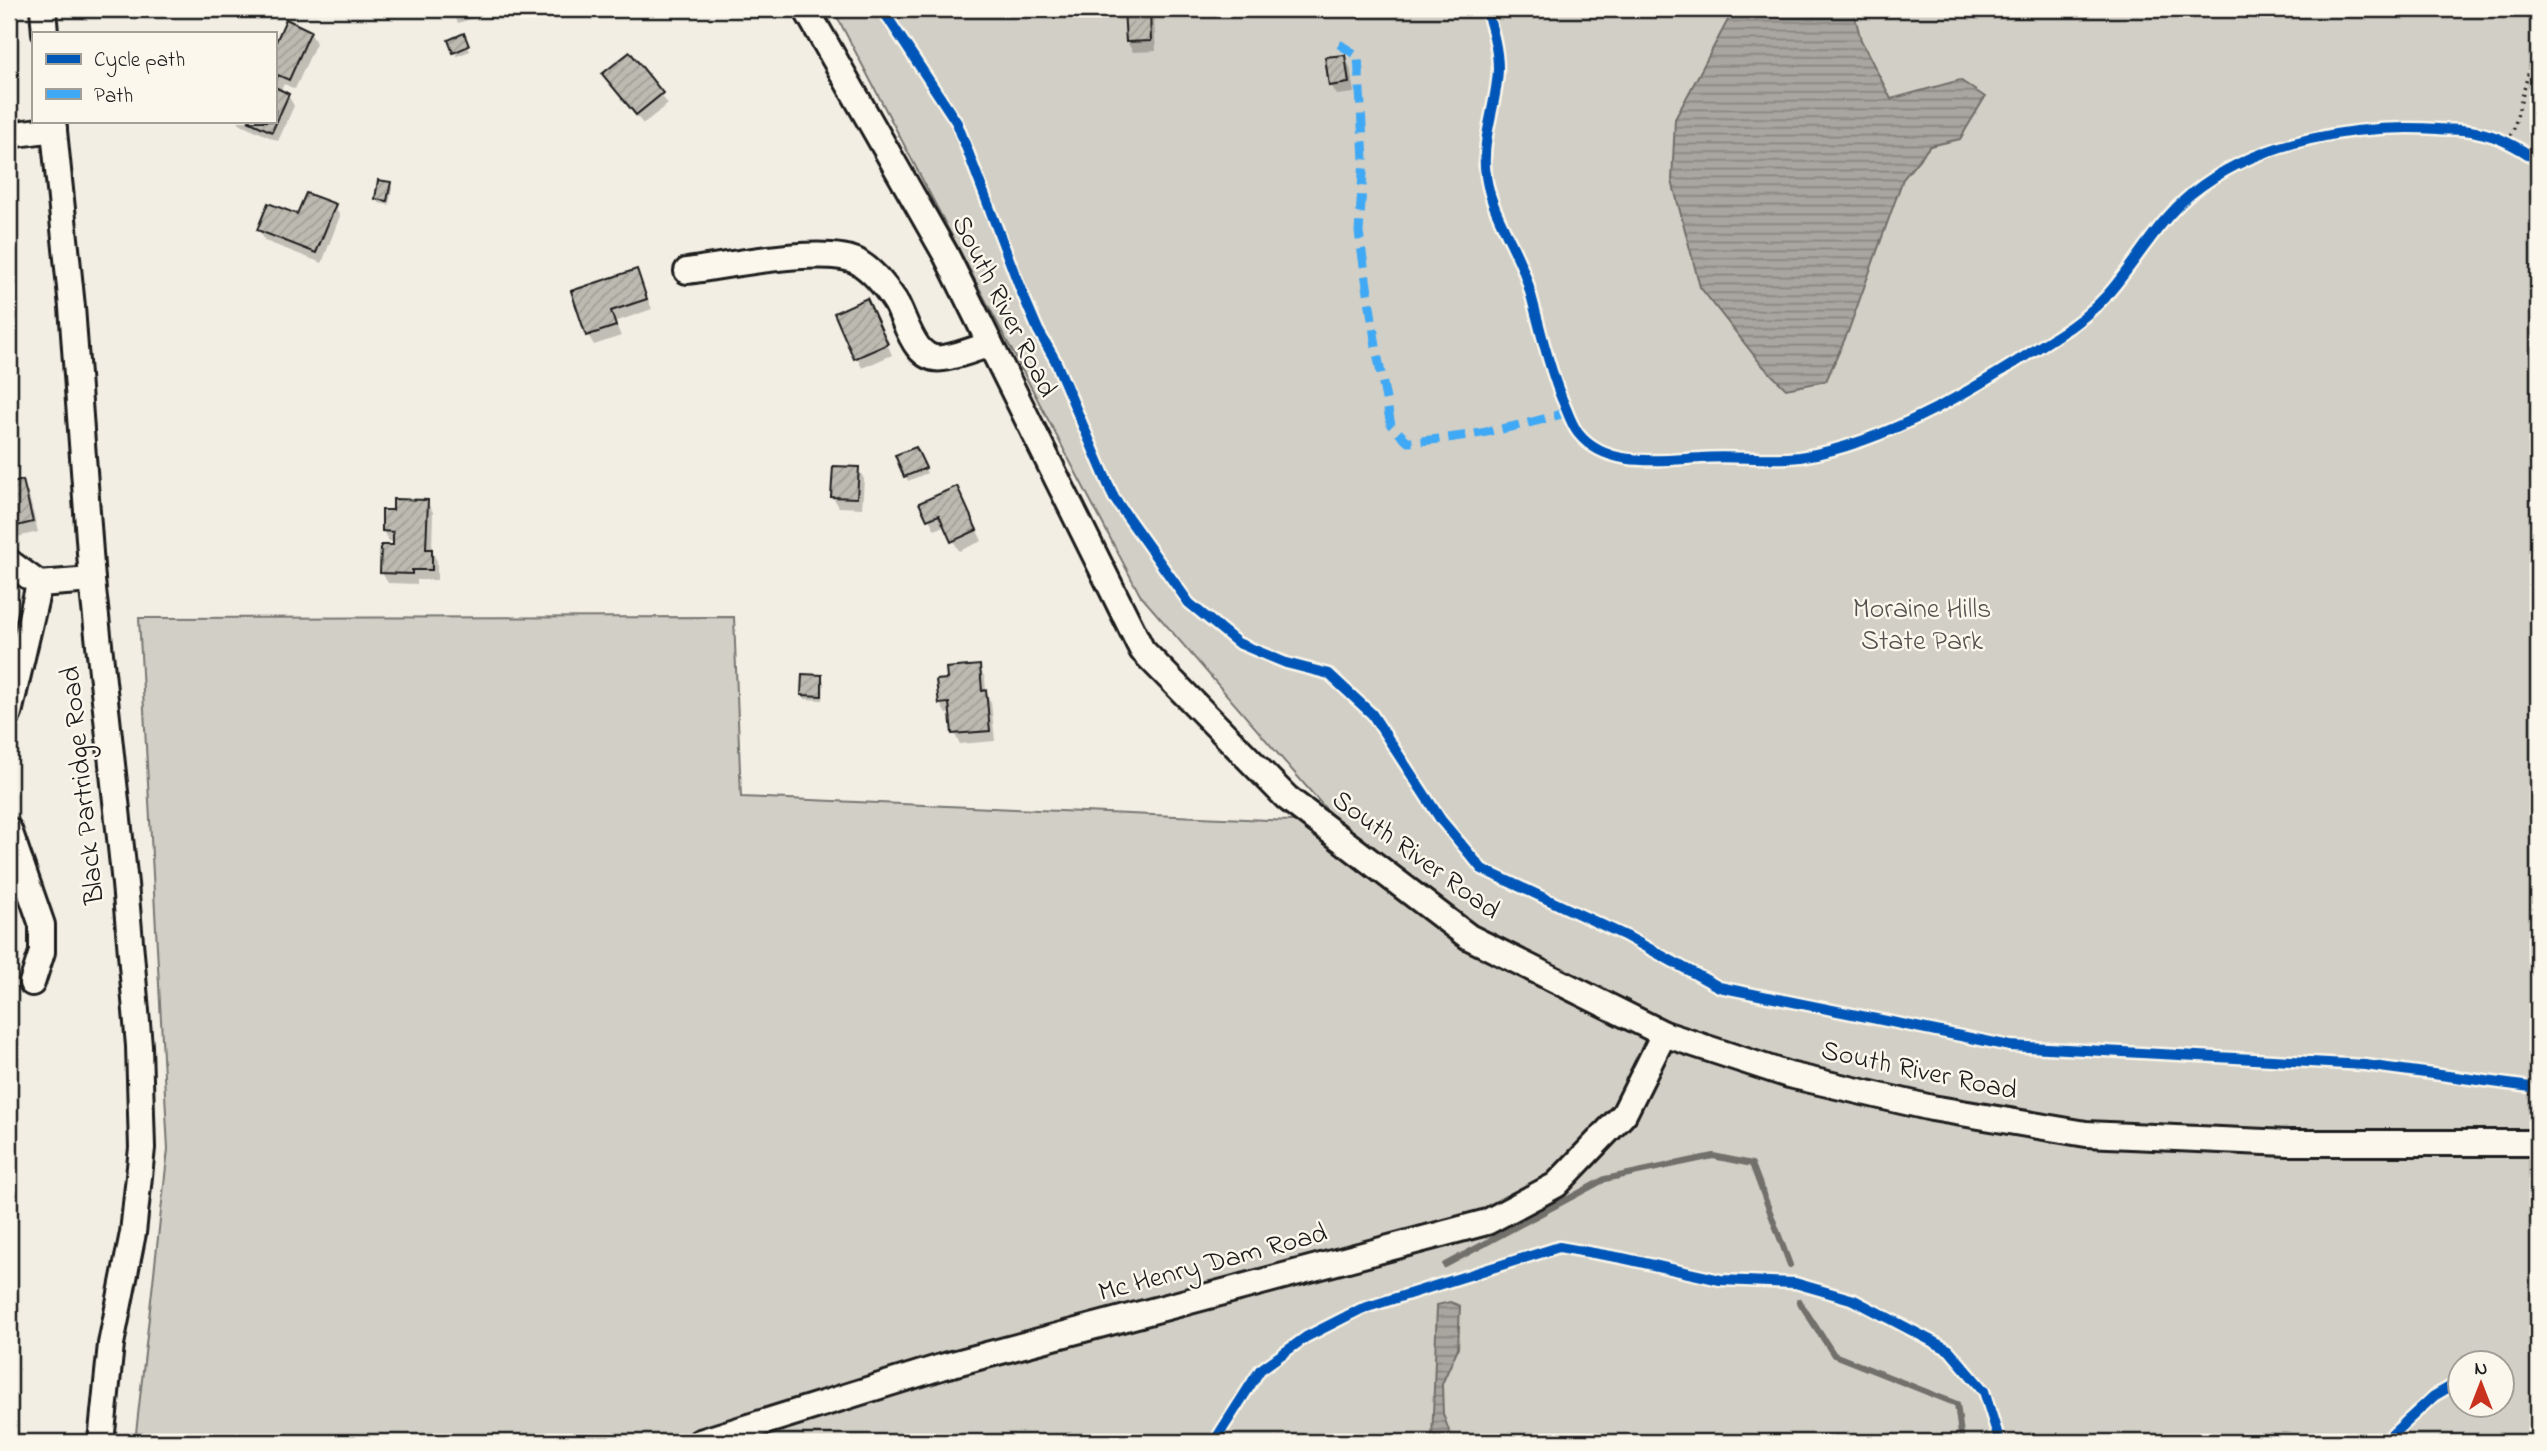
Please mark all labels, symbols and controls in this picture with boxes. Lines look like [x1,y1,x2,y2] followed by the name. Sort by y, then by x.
[32,32,276,122] legend
[94,46,185,78] text: Cycle path
[94,82,133,112] text: Path
[939,209,1067,405] street label: South River Road
[1853,590,1991,663] park label: Moraine Hills State Park
[51,664,117,907] street label: Black Partridge Road
[1322,781,1508,931] street label: South River Road
[1817,1031,2021,1113] street label: South River Road
[1094,1214,1332,1314] street label: Mc Henry Dam Road
[2446,1350,2516,1420] north arrow
[2475,1356,2488,1383] text: N

